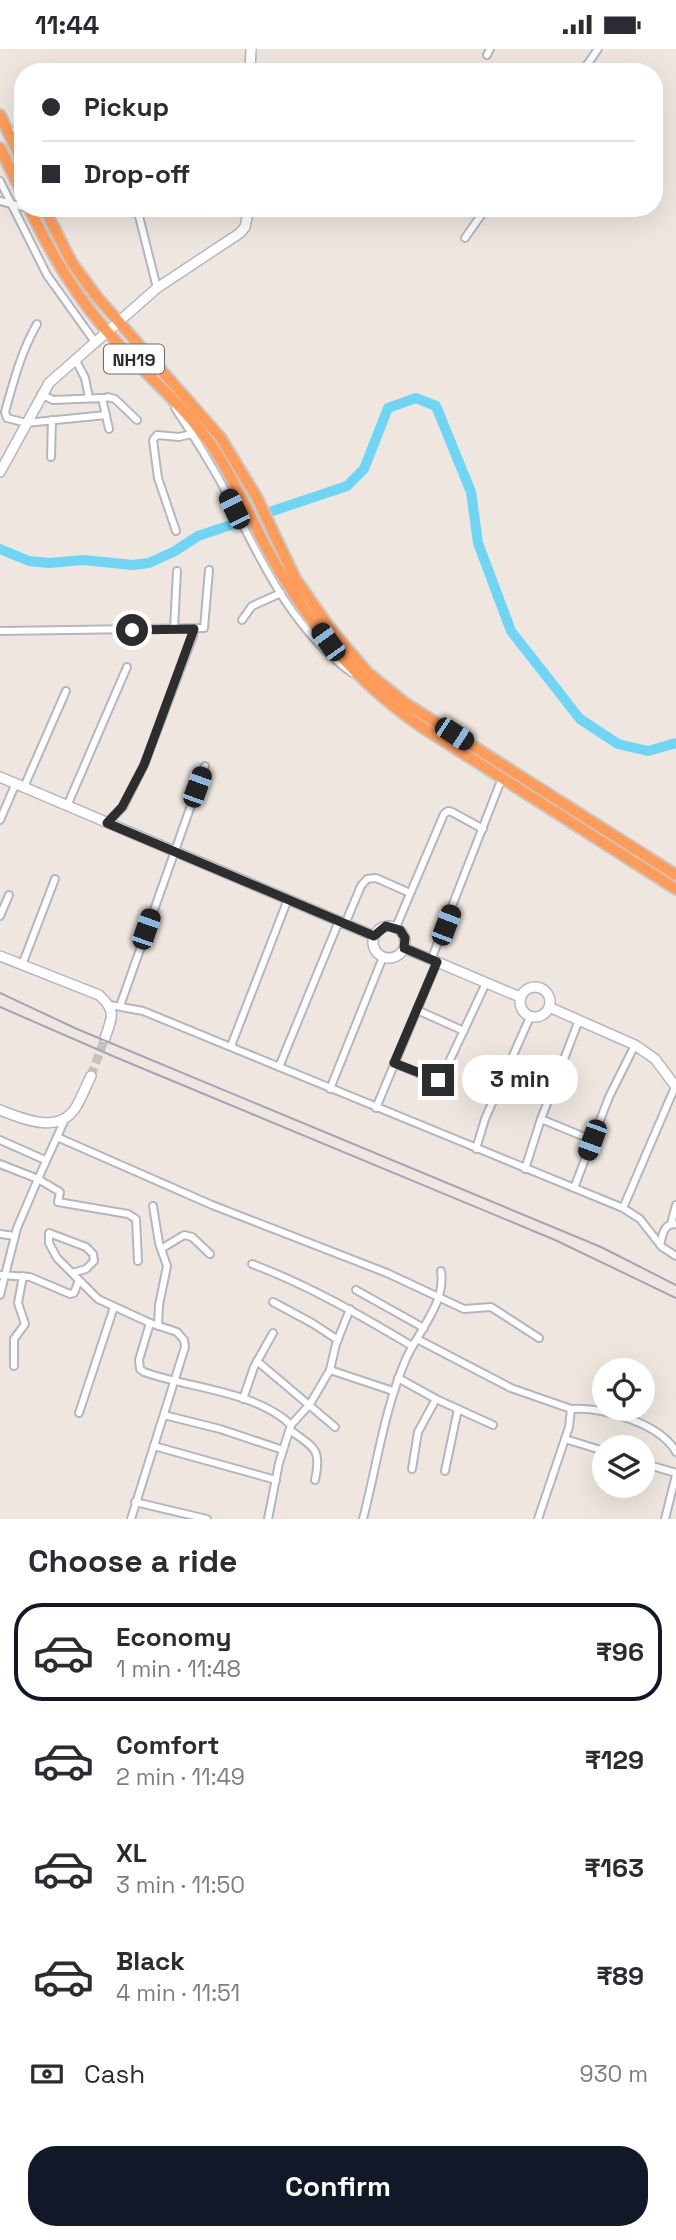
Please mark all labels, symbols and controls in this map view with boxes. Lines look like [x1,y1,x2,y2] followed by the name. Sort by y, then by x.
[35,8,99,42] text: 11:44
[84,90,169,124] text: Pickup
[84,157,190,191] text: Drop-off
[104,345,164,373] road number: NH19
[216,486,253,532] car
[116,614,148,646] route start
[308,619,349,665] car
[431,714,478,754] car
[180,764,215,810] car
[429,902,464,948] car
[130,906,163,952] car
[462,1055,578,1105] callout: 3 min
[422,1064,454,1096] route end
[490,1064,550,1094] text: 3 min
[575,1117,610,1163] car
[592,1358,655,1498] map controls
[592,1358,655,1421] button: locate
[592,1435,655,1498] button: layers
[28,1541,238,1581] text: Choose a ride
[116,1620,232,1654] text: Economy
[32,1621,95,1684] icon: car
[596,1635,644,1669] text: ₹96
[116,1654,241,1684] text: 1 min · 11:48
[116,1728,219,1762] text: Comfort
[32,1729,95,1792] icon: car
[585,1743,644,1777] text: ₹129
[116,1762,245,1792] text: 2 min · 11:49
[116,1836,147,1870] text: XL
[32,1837,95,1900] icon: car
[584,1851,644,1885] text: ₹163
[116,1870,245,1900] text: 3 min · 11:50
[116,1944,185,1978] text: Black
[32,1945,95,2008] icon: car
[596,1959,644,1993] text: ₹89
[116,1978,240,2008] text: 4 min · 11:51
[28,2055,66,2093] icon: cash
[84,2057,145,2091] text: Cash
[580,2059,648,2089] text: 930 m
[28,2146,648,2226] button: Confirm

